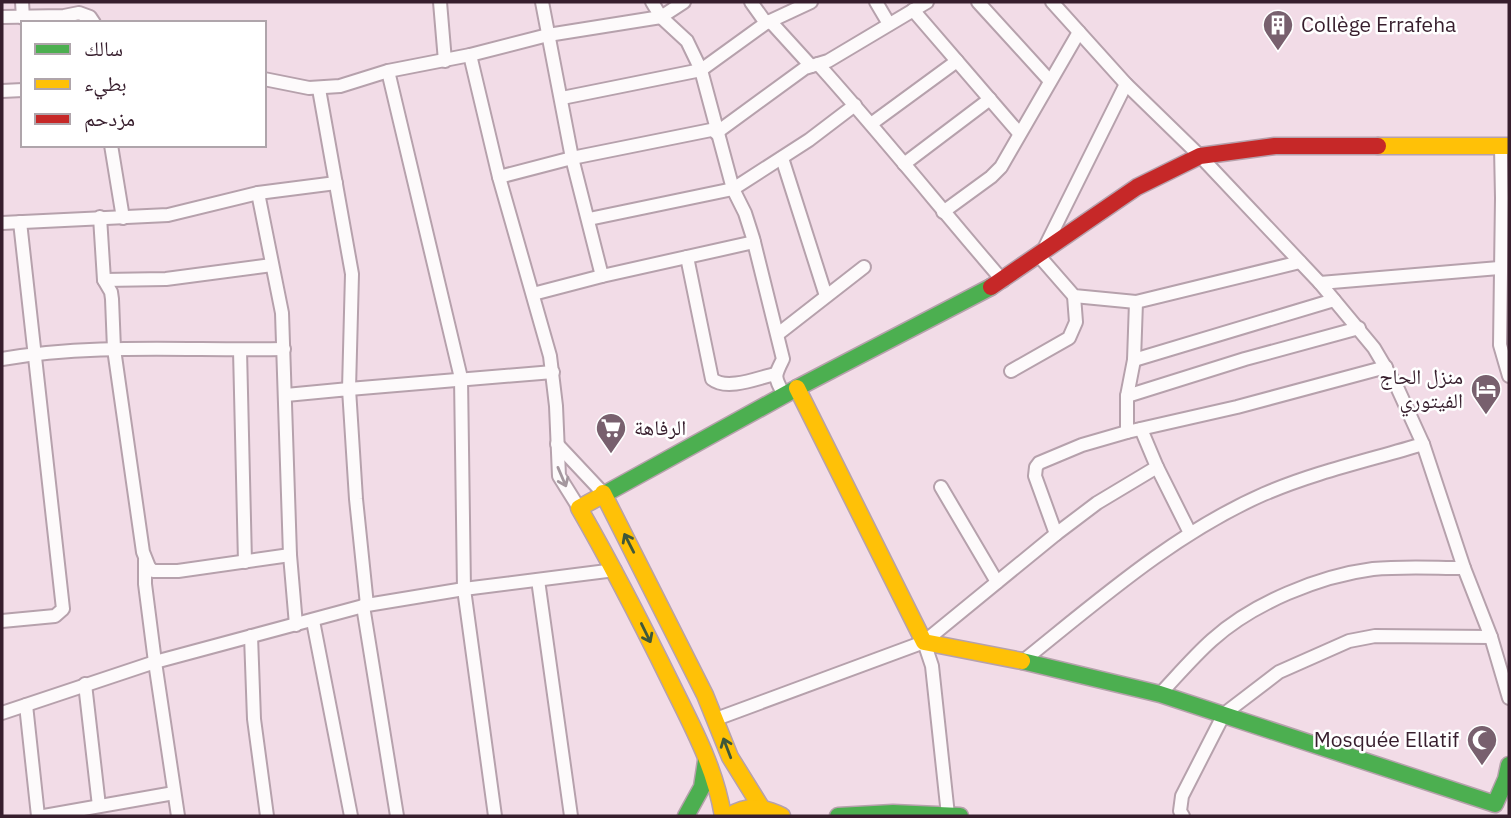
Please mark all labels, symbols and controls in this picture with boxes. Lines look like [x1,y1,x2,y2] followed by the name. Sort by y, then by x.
[1261,8,1295,52] building icon: Collège Errafeha
[1301,10,1456,38] place label: Collège Errafeha
[21,21,266,147] legend
[84,34,123,62] text: سالك
[84,69,127,100] text: بطيء
[84,104,135,133] text: مزدحم
[1379,362,1463,417] place label: منزل الحاج الفيتوري
[1469,372,1503,416] hotel icon: منزل الحاج الفيتوري
[594,411,628,455] supermarket icon: الرفاهة
[634,413,686,441] place label: الرفاهة
[556,466,569,488] one-way arrow
[621,533,635,554] one-way arrow
[640,622,654,643] one-way arrow
[1465,723,1499,767] mosque icon: Mosquée Ellatif
[1314,725,1459,753] place label: Mosquée Ellatif
[720,737,733,759] one-way arrow

